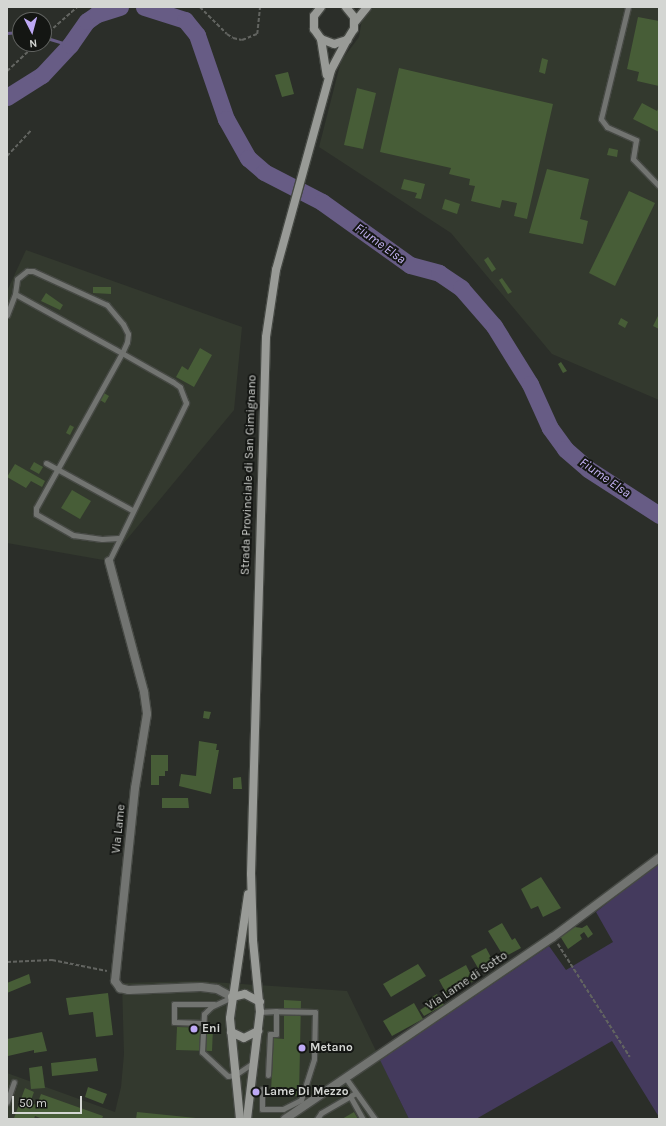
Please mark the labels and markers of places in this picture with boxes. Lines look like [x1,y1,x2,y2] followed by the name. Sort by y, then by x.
[202,1022,220,1036] place label: Eni
[189,1024,199,1034] marker: Eni
[310,1041,353,1055] place label: Metano
[297,1043,307,1053] marker: Metano
[264,1085,348,1099] place label: Lame Di Mezzo
[251,1087,261,1097] marker: Lame Di Mezzo

